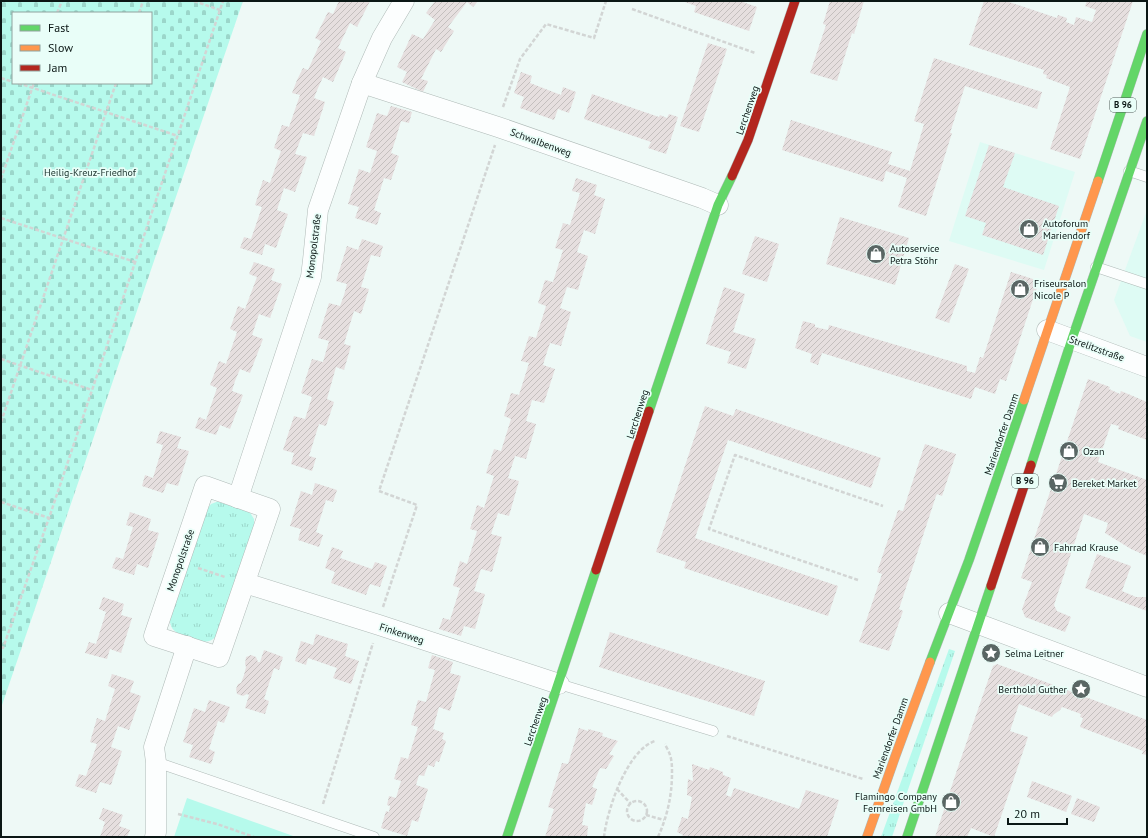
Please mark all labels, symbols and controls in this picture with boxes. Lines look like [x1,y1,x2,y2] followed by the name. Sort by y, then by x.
[12,12,152,84] legend
[48,20,69,35] text: Fast
[48,40,73,55] text: Slow
[47,60,67,75] text: Jam
[733,84,762,136] street label: Lerchenweg
[1110,98,1136,112] road number: B 96
[509,125,573,160] street label: Schwalbenweg
[44,166,137,179] park label: Heilig-Kreuz-Friedhof
[303,213,324,279] street label: Monopolstraße
[1043,217,1091,242] place label: Autoforum Mariendorf
[1018,218,1040,240] shop icon: Autoforum Mariendorf
[890,242,939,267] place label: Autoservice Petra Stöhr
[865,243,887,265] shop icon: Autoservice Petra Stöhr
[1034,277,1086,302] place label: Friseursalon Nicole P
[1009,278,1031,300] shop icon: Friseursalon Nicole P
[1068,333,1126,364] street label: Strelitzstraße
[623,388,652,440] street label: Lerchenweg
[981,392,1022,477] street label: Mariendorfer Damm
[1058,440,1080,462] shop icon: Ozan
[1083,445,1105,458] place label: Ozan
[1047,472,1069,494] supermarket icon: Bereket Market
[1012,474,1038,488] road number: B 96
[1072,477,1137,490] place label: Bereket Market
[164,527,197,593] street label: Monopolstraße
[1029,536,1051,558] shop icon: Fahrrad Krause
[1054,541,1118,554] place label: Fahrrad Krause
[378,620,426,647] street label: Finkenweg
[980,642,1002,664] place icon: Selma Leitner
[1005,647,1064,660] place label: Selma Leitner
[1070,678,1092,700] place icon: Berthold Guther
[998,683,1068,696] place label: Berthold Guther
[521,695,550,747] street label: Lerchenweg
[870,696,911,781] street label: Mariendorfer Damm
[855,790,937,815] place label: Flamingo Company Fernreisen GmbH
[940,791,962,813] shop icon: Flamingo Company Fernreisen GmbH
[1008,800,1067,826] scale bar
[1014,806,1040,821] text: 20 m

